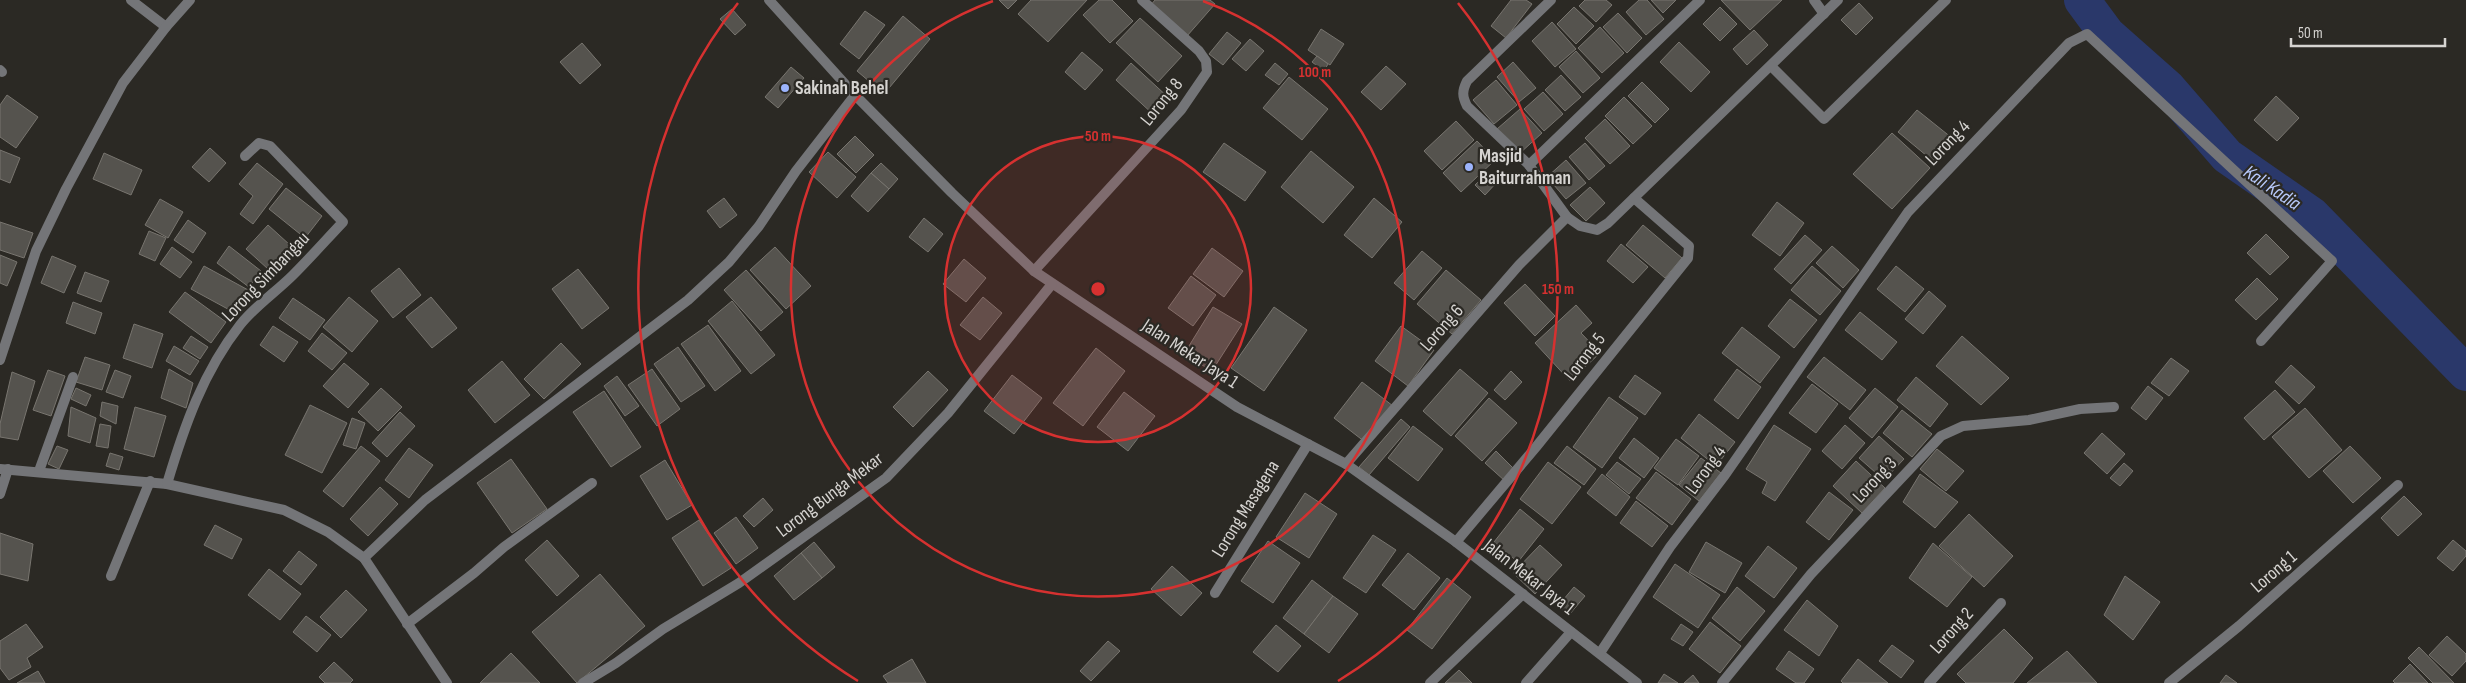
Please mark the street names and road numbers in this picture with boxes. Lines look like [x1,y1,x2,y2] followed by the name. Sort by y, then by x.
[1136,73,1188,131] street label: Lorong 8
[1921,115,1975,171] street label: Lorong 4
[217,227,315,327] street label: Lorong Simbangau
[1415,300,1469,356] street label: Lorong 6
[1137,314,1243,394] street label: Jalan Mekar Jaya 1
[1559,329,1611,385] street label: Lorong 5
[1681,441,1731,499] street label: Lorong 4
[772,447,888,543] street label: Lorong Bunga Mekar
[1848,452,1902,508] street label: Lorong 3
[1207,456,1285,562] street label: Lorong Masagena
[1478,533,1580,620] street label: Jalan Mekar Jaya 1
[2246,546,2302,598] street label: Lorong 1
[1925,603,1979,659] street label: Lorong 2

